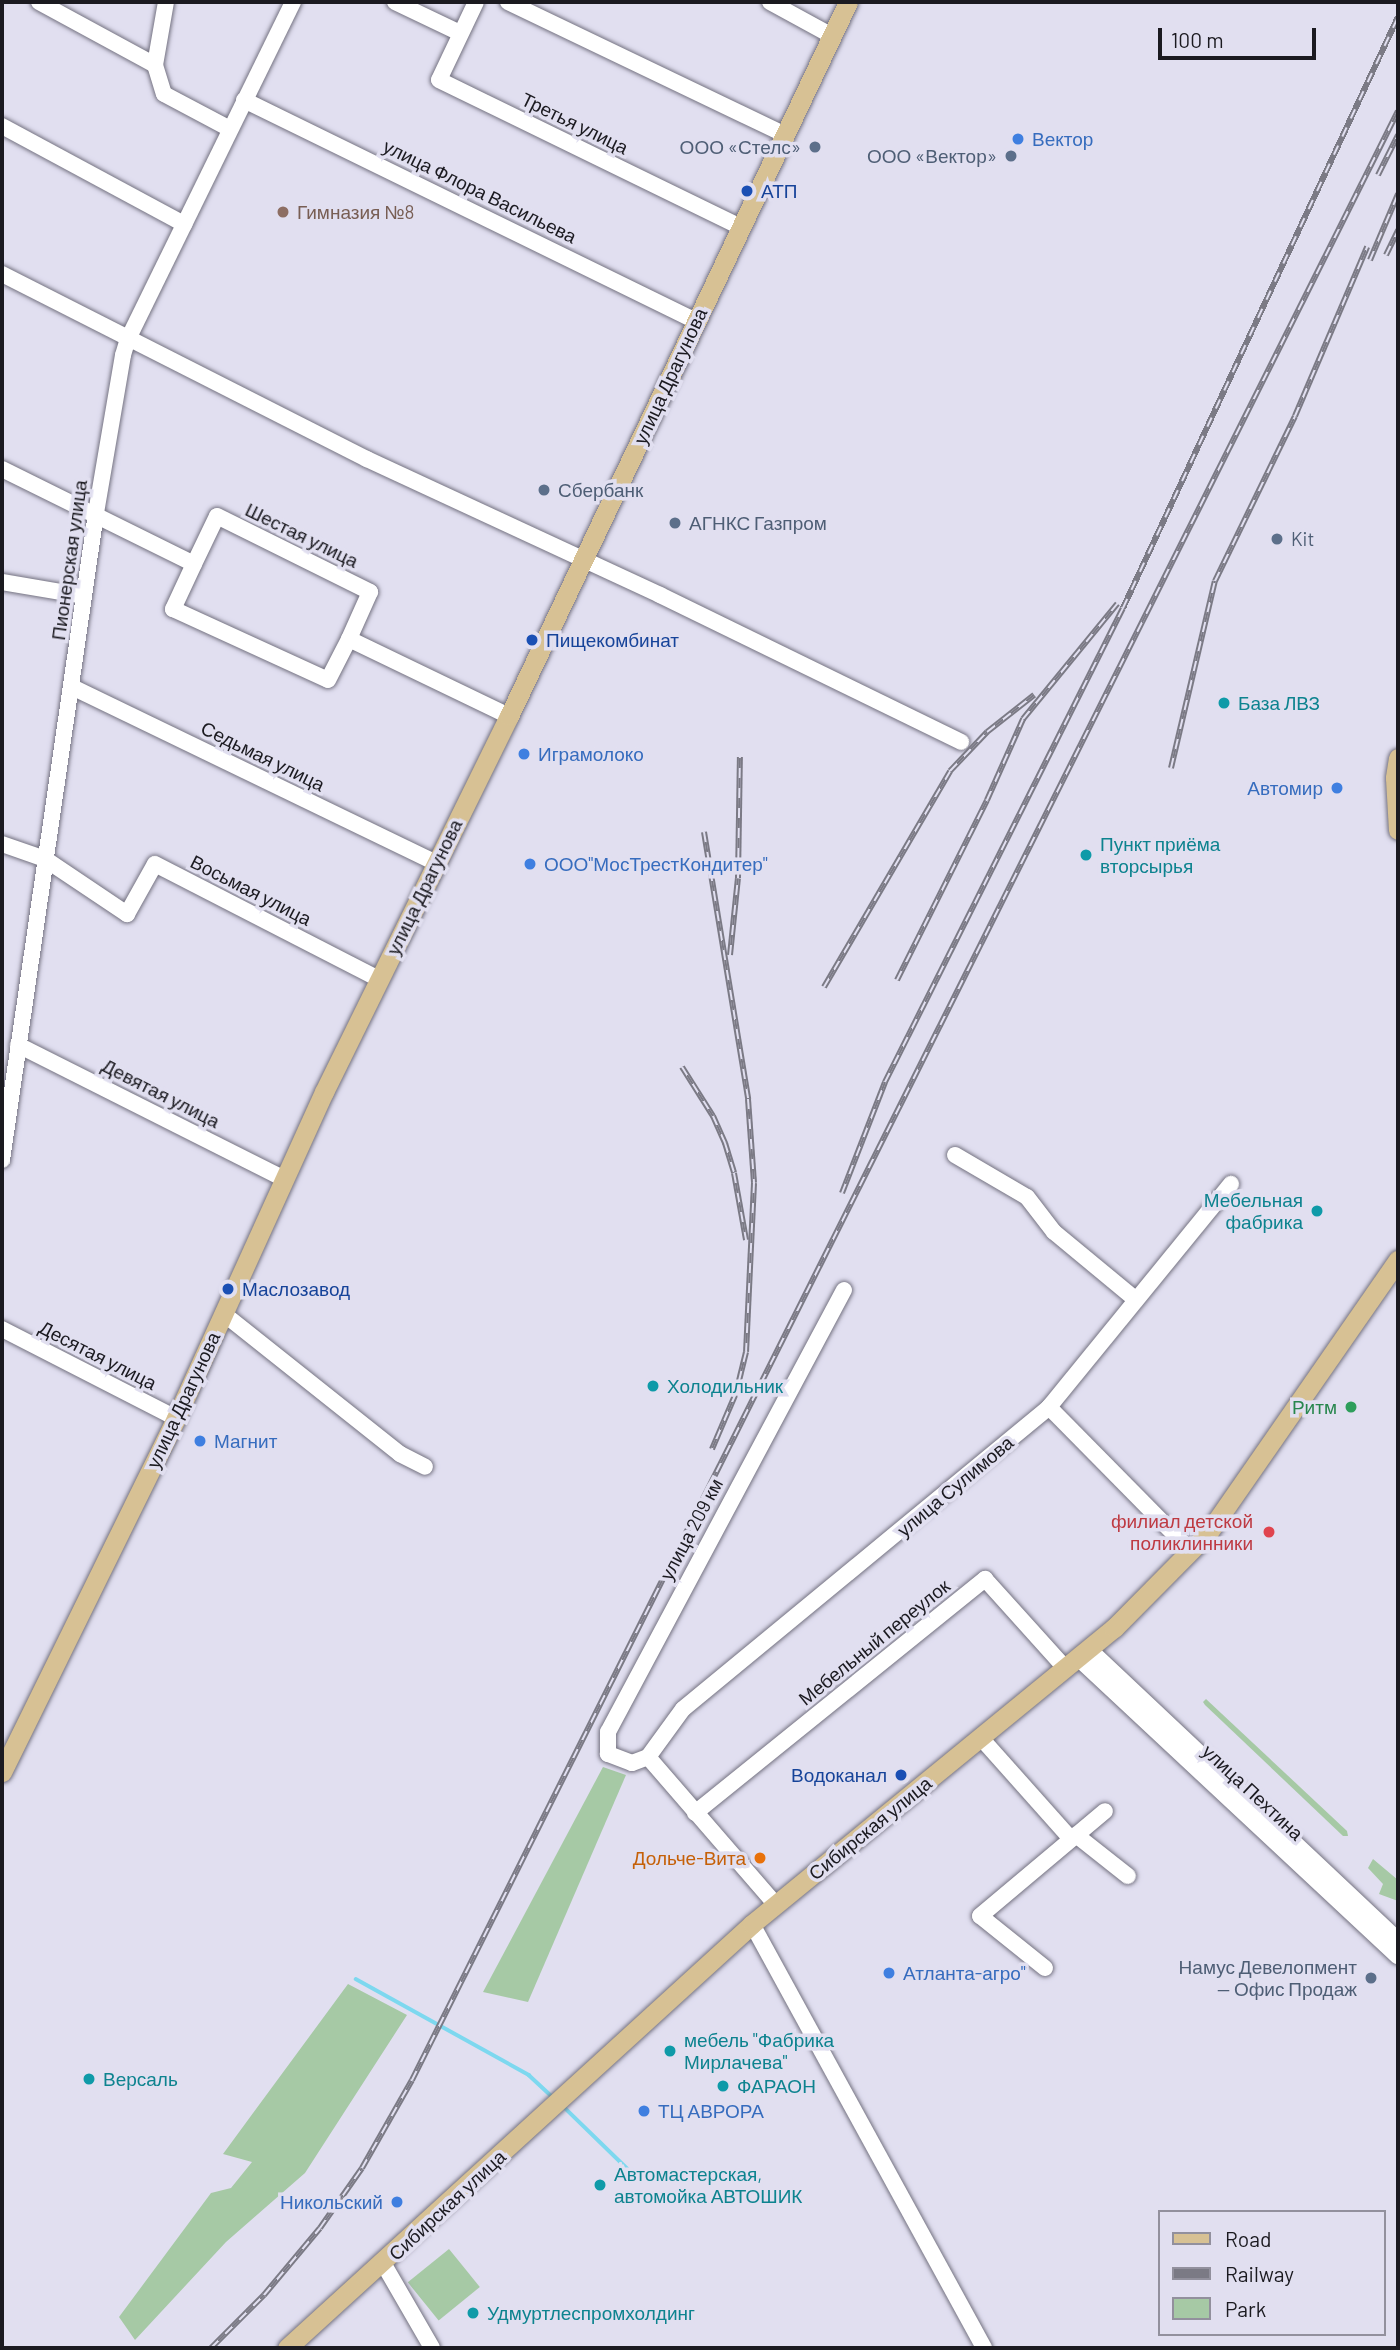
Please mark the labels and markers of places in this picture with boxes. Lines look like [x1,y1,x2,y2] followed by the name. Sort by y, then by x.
[1032,128,1093,150] place label: Вектор
[1010,131,1026,147] marker: Вектор
[680,136,801,158] place label: ООО «Стелс»
[807,139,823,155] marker: ООО «Стелс»
[867,145,997,167] place label: ООО «Вектор»
[1003,148,1019,164] marker: ООО «Вектор»
[761,180,797,202] place label: АТП
[739,183,755,199] marker: АТП
[297,201,414,223] place label: Гимназия №8
[275,204,291,220] marker: Гимназия №8
[558,479,643,501] place label: Сбербанк
[536,482,552,498] marker: Сбербанк
[689,512,827,534] place label: АГНКС Газпром
[667,515,683,531] marker: АГНКС Газпром
[1291,528,1314,550] place label: Kit
[1269,531,1285,547] marker: Kit
[546,629,679,651] place label: Пищекомбинат
[524,632,540,648] marker: Пищекомбинат
[1238,692,1320,714] place label: База ЛВЗ
[1216,695,1232,711] marker: База ЛВЗ
[538,743,644,765] place label: Играмолоко
[516,746,532,762] marker: Играмолоко
[1247,777,1323,799] place label: Автомир
[1329,780,1345,796] marker: Автомир
[1100,833,1220,877] place label: Пункт приёма вторсырья
[1078,847,1094,863] marker: Пункт приёма вторсырья
[544,853,768,875] place label: ООО"МосТрестКондитер"
[522,856,538,872] marker: ООО"МосТрестКондитер"
[1204,1189,1303,1233] place label: Мебельная фабрика
[1309,1203,1325,1219] marker: Мебельная фабрика
[242,1278,350,1300] place label: Маслозавод
[220,1281,236,1297] marker: Маслозавод
[667,1375,783,1397] place label: Холодильник
[645,1378,661,1394] marker: Холодильник
[1292,1396,1337,1418] place label: Ритм
[1343,1399,1359,1415] marker: Ритм
[214,1430,277,1452] place label: Магнит
[192,1433,208,1449] marker: Магнит
[1111,1510,1253,1554] place label: филиал детской поликлинники
[1259,1522,1279,1542] marker: филиал детской поликлинники
[791,1764,887,1786] place label: Водоканал
[893,1767,909,1783] marker: Водоканал
[633,1847,746,1869] place label: Дольче-Вита
[752,1850,768,1866] marker: Дольче-Вита
[1179,1956,1357,2000] place label: Намус Девелопмент — Офис Продаж
[903,1962,1026,1984] place label: Атланта-агро"
[881,1965,897,1981] marker: Атланта-агро"
[1363,1970,1379,1986] marker: Намус Девелопмент — Офис Продаж
[684,2029,834,2073] place label: мебель "Фабрика Мирлачева"
[662,2043,678,2059] marker: мебель "Фабрика Мирлачева"
[103,2068,178,2090] place label: Версаль
[81,2071,97,2087] marker: Версаль
[737,2075,816,2097] place label: ФАРАОН
[715,2078,731,2094] marker: ФАРАОН
[658,2100,764,2122] place label: ТЦ АВРОРА
[636,2103,652,2119] marker: ТЦ АВРОРА
[614,2163,802,2207] place label: Автомастерская, автомойка АВТОШИК
[592,2177,608,2193] marker: Автомастерская, автомойка АВТОШИК
[280,2191,383,2213] place label: Никольский
[389,2194,405,2210] marker: Никольский
[487,2302,695,2324] place label: Удмуртлеспромхолдинг
[465,2305,481,2321] marker: Удмуртлеспромхолдинг

